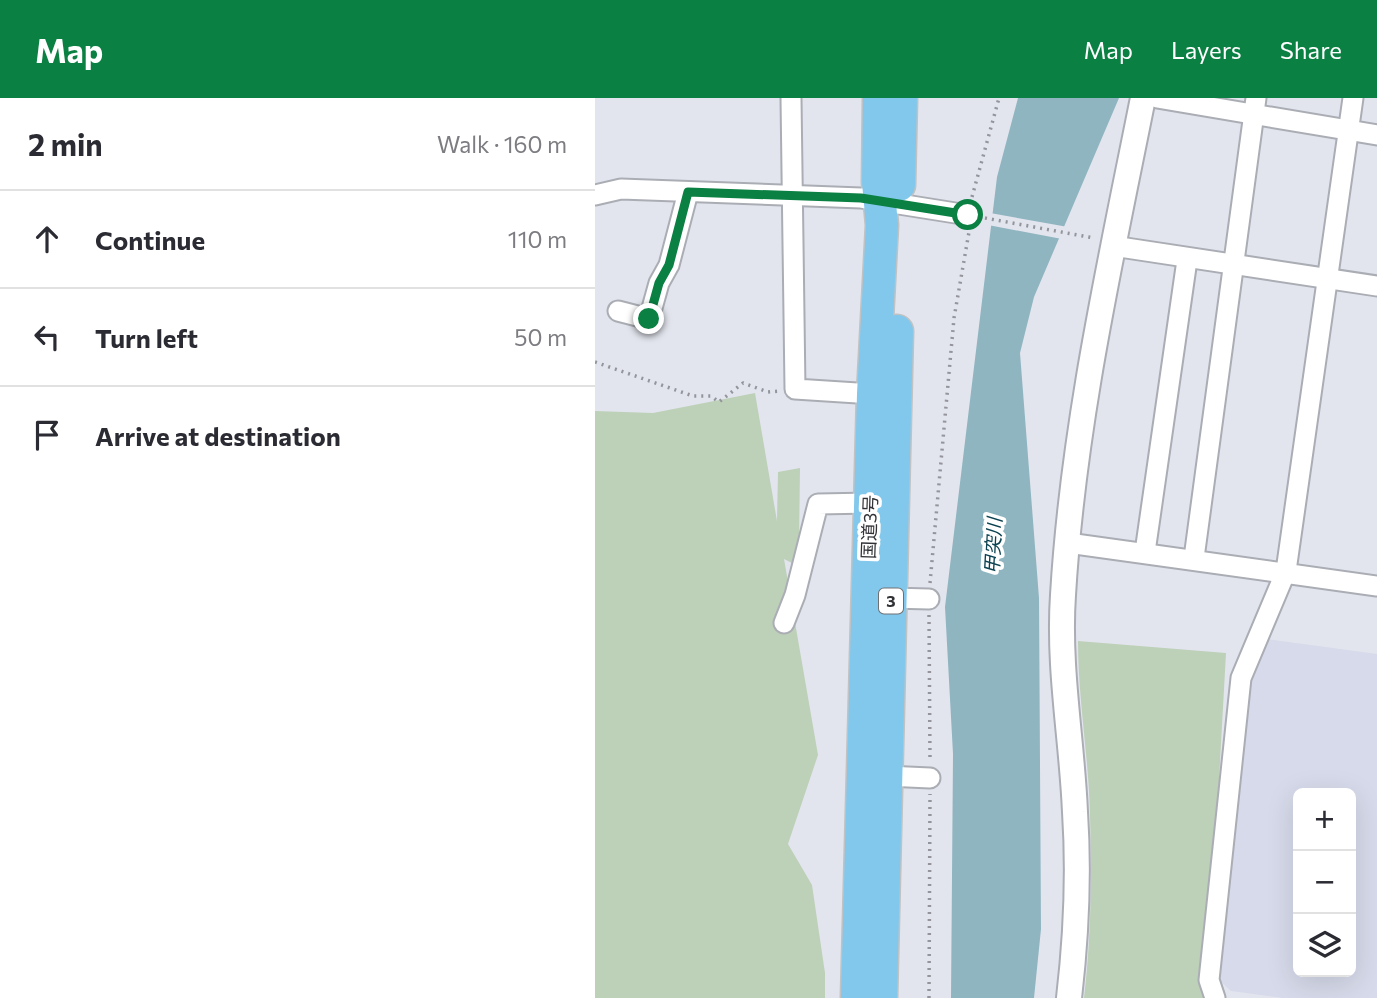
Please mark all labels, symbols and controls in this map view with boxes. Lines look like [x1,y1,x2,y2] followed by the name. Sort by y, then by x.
[35,29,103,70] text: Map
[1084,35,1133,64] text: Map
[1171,35,1242,64] text: Layers
[1280,35,1342,64] text: Share
[28,125,103,162] text: 2 min
[437,130,567,158] text: Walk · 160 m
[952,199,983,230] route start
[28,220,66,258] icon: ahead
[95,224,205,255] text: Continue
[508,225,567,253] text: 110 m
[633,303,664,334] route end
[28,318,66,356] icon: left
[95,322,198,353] text: Turn left
[514,323,567,351] text: 50 m
[28,416,66,454] icon: arrive
[95,420,341,451] text: Arrive at destination
[857,494,881,559] street label: 国道3号
[980,515,1006,575] water label: 甲突川
[879,588,903,614] road number: 3
[1293,788,1356,977] map controls
[1293,788,1356,851] button: +
[1293,851,1356,914] button: −
[1293,914,1356,977] button: layers

